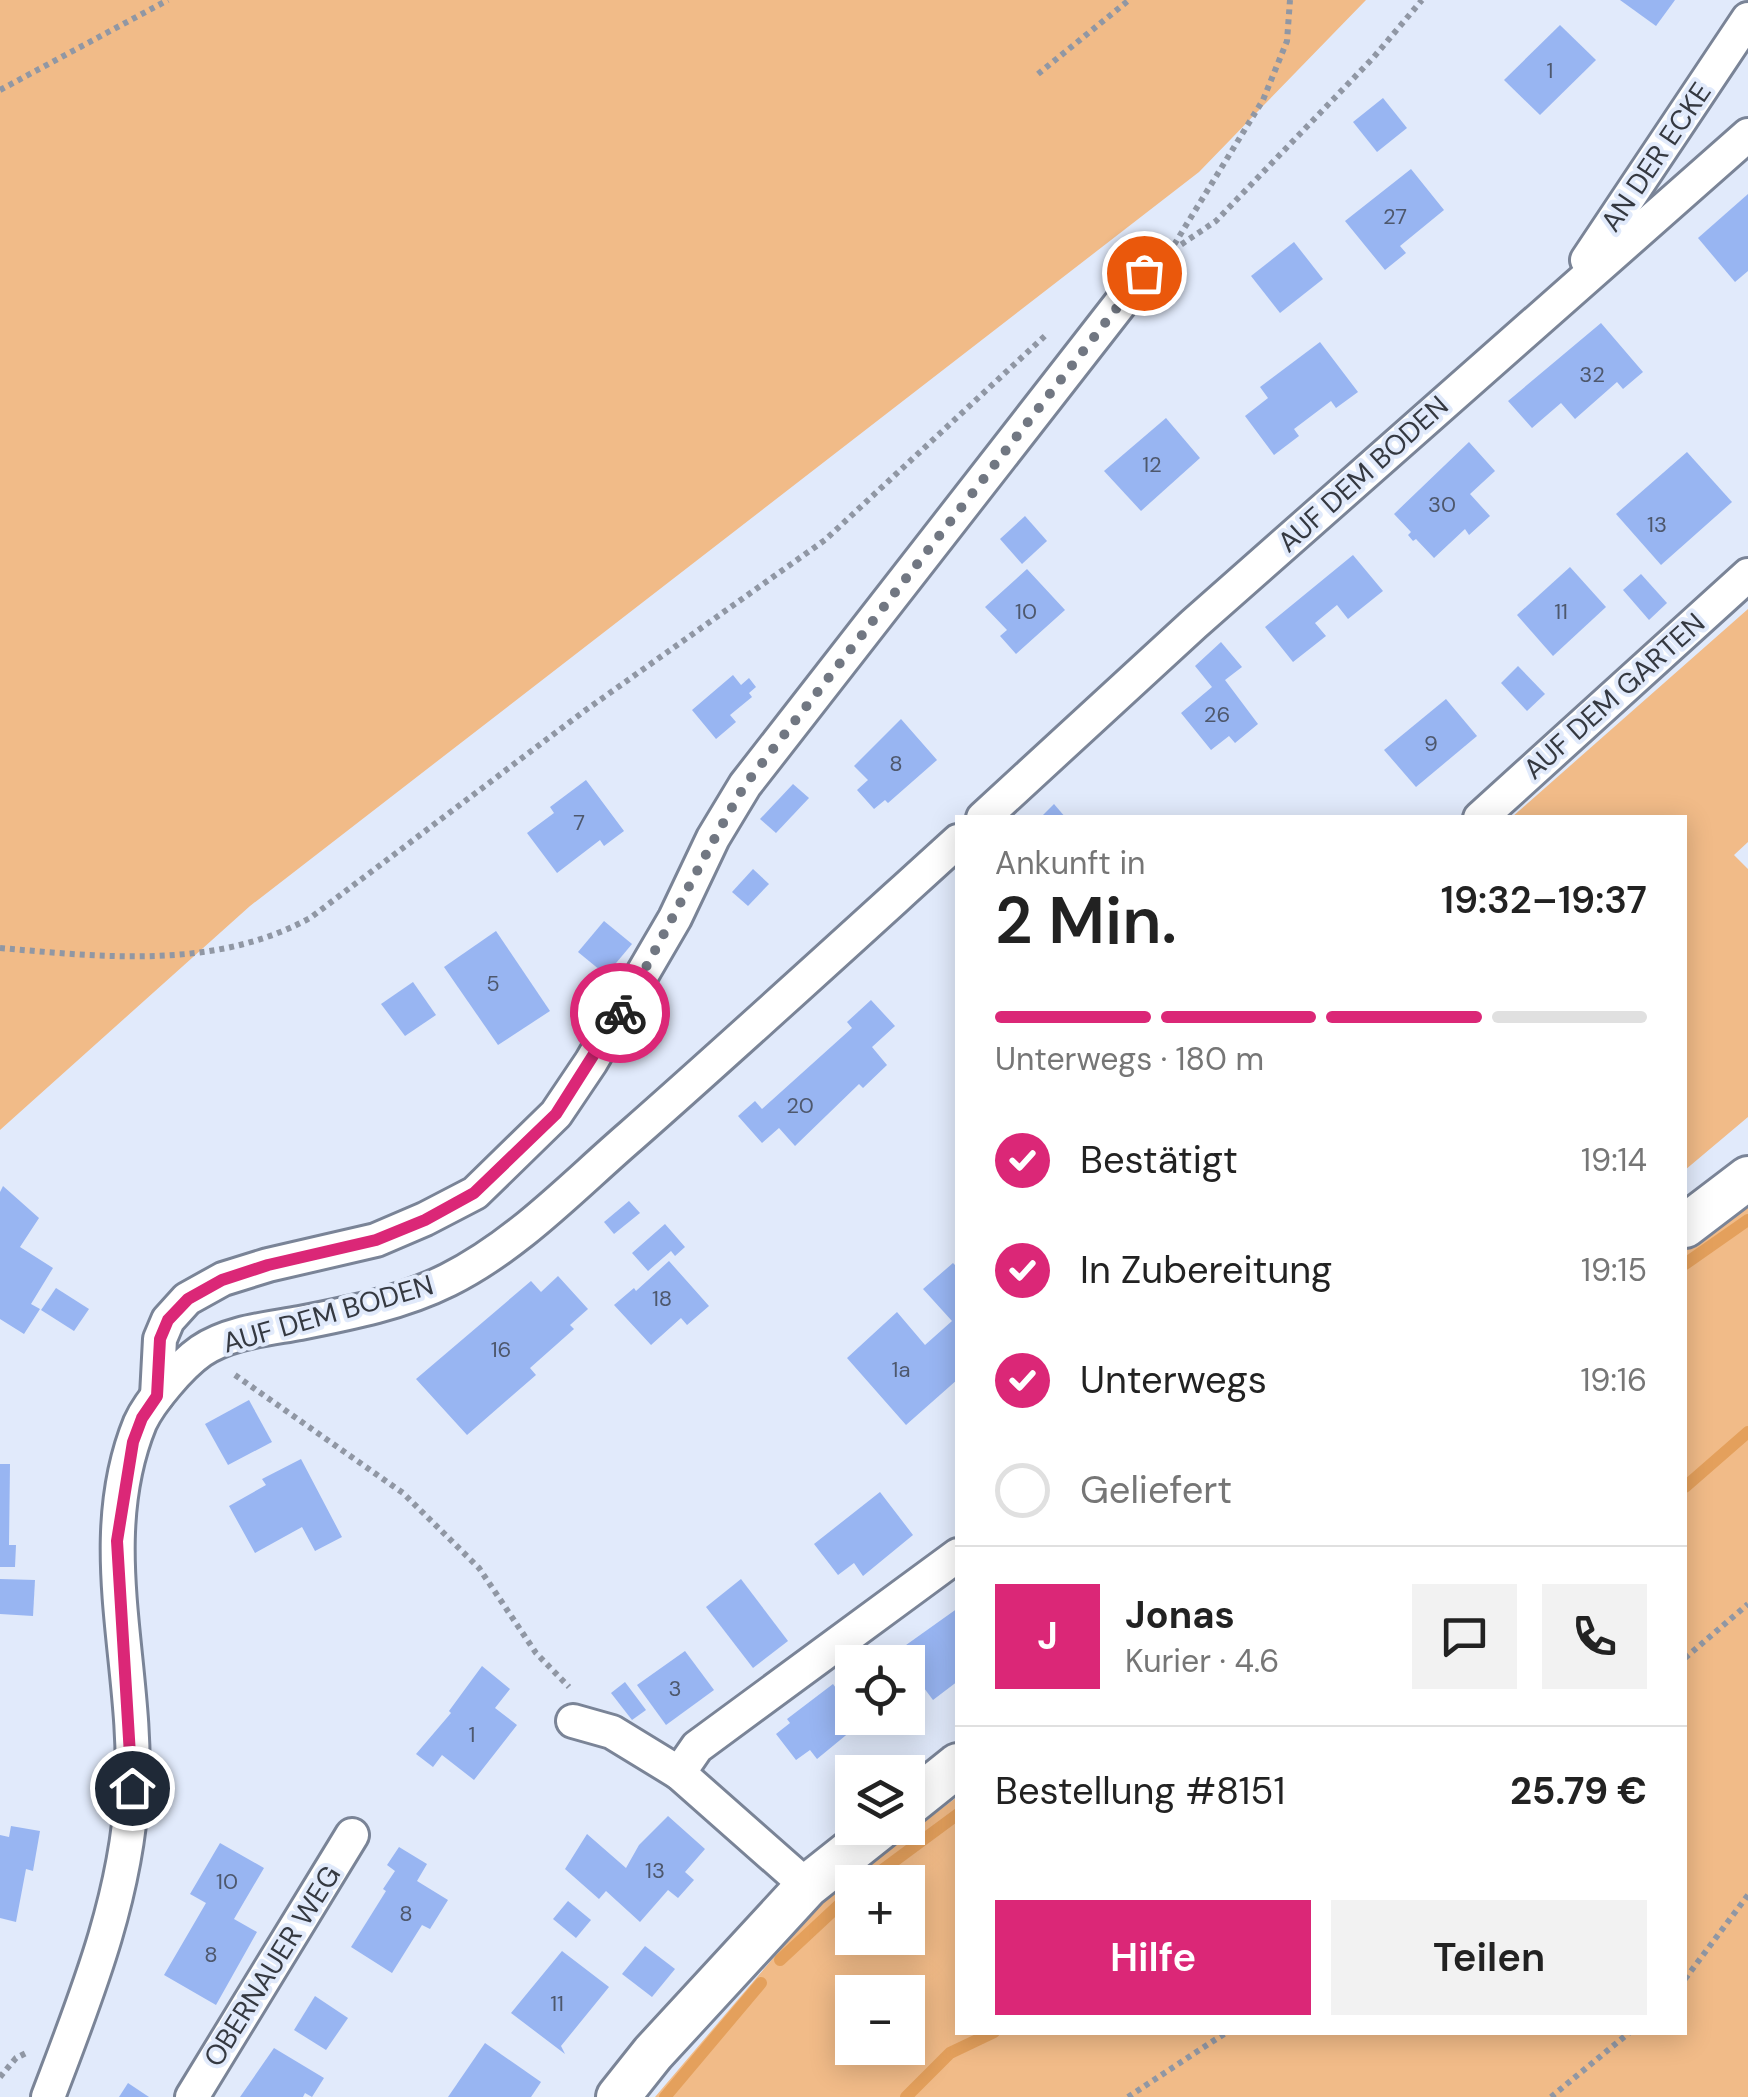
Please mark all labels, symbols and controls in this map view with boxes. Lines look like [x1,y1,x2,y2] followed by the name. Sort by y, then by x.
[1547,56,1553,85] house number: 1
[1592,75,1720,239] street label: AN DER ECKE
[1383,202,1407,231] house number: 27
[1102,231,1187,316] pin
[1117,246,1172,301] icon: bag
[1579,360,1605,389] house number: 32
[1270,387,1456,561] street label: AUF DEM BODEN
[1142,450,1162,479] house number: 12
[1428,490,1456,519] house number: 30
[1647,510,1667,539] house number: 13
[1015,597,1037,626] house number: 10
[1554,597,1568,626] house number: 11
[1515,605,1713,787] street label: AUF DEM GARTEN
[1204,700,1230,729] house number: 26
[1424,729,1438,758] house number: 9
[889,749,903,778] house number: 8
[573,808,585,837] house number: 7
[995,842,1145,884] text: Ankunft in
[1441,875,1647,925] text: 19:32–19:37
[995,879,1177,963] text: 2 Min.
[570,963,670,1063] courier
[486,969,500,998] house number: 5
[593,986,648,1041] icon: bike
[995,1038,1264,1080] text: Unterwegs · 180 m
[786,1091,814,1120] house number: 20
[995,1133,1050,1188] icon: check
[1080,1135,1238,1185] text: Bestätigt
[1581,1139,1647,1181] text: 19:14
[995,1243,1050,1298] icon: check
[1080,1245,1332,1295] text: In Zubereitung
[1581,1249,1647,1291] text: 19:15
[218,1266,438,1362] street label: AUF DEM BODEN
[652,1284,672,1313] house number: 18
[491,1335,511,1364] house number: 16
[995,1353,1050,1408] icon: check
[892,1355,910,1384] house number: 1a
[1080,1355,1267,1405] text: Unterwegs
[1580,1359,1647,1401] text: 19:16
[1080,1465,1232,1515] text: Geliefert
[1412,1584,1517,1689] button: chat
[1542,1584,1647,1689] button: phone
[1125,1590,1235,1640] text: Jonas
[1037,1611,1058,1661] text: J
[1125,1640,1279,1682] text: Kurier · 4.6
[835,1645,925,2065] map controls
[835,1645,925,1735] button: locate
[668,1674,682,1703] house number: 3
[469,1720,475,1749] house number: 1
[90,1746,175,1831] pin
[835,1755,925,1845] button: layers
[105,1761,160,1816] icon: home
[995,1766,1285,1816] text: Bestellung #8151
[1510,1766,1647,1816] text: 25.79 €
[645,1856,665,1885] house number: 13
[195,1858,349,2074] street label: OBERNAUER WEG
[835,1865,925,1955] button: +
[216,1867,238,1896] house number: 10
[399,1899,413,1928] house number: 8
[995,1900,1311,2015] button: Hilfe
[1331,1900,1647,2015] button: Teilen
[204,1940,218,1969] house number: 8
[835,1975,925,2065] button: −
[550,1989,564,2018] house number: 11

